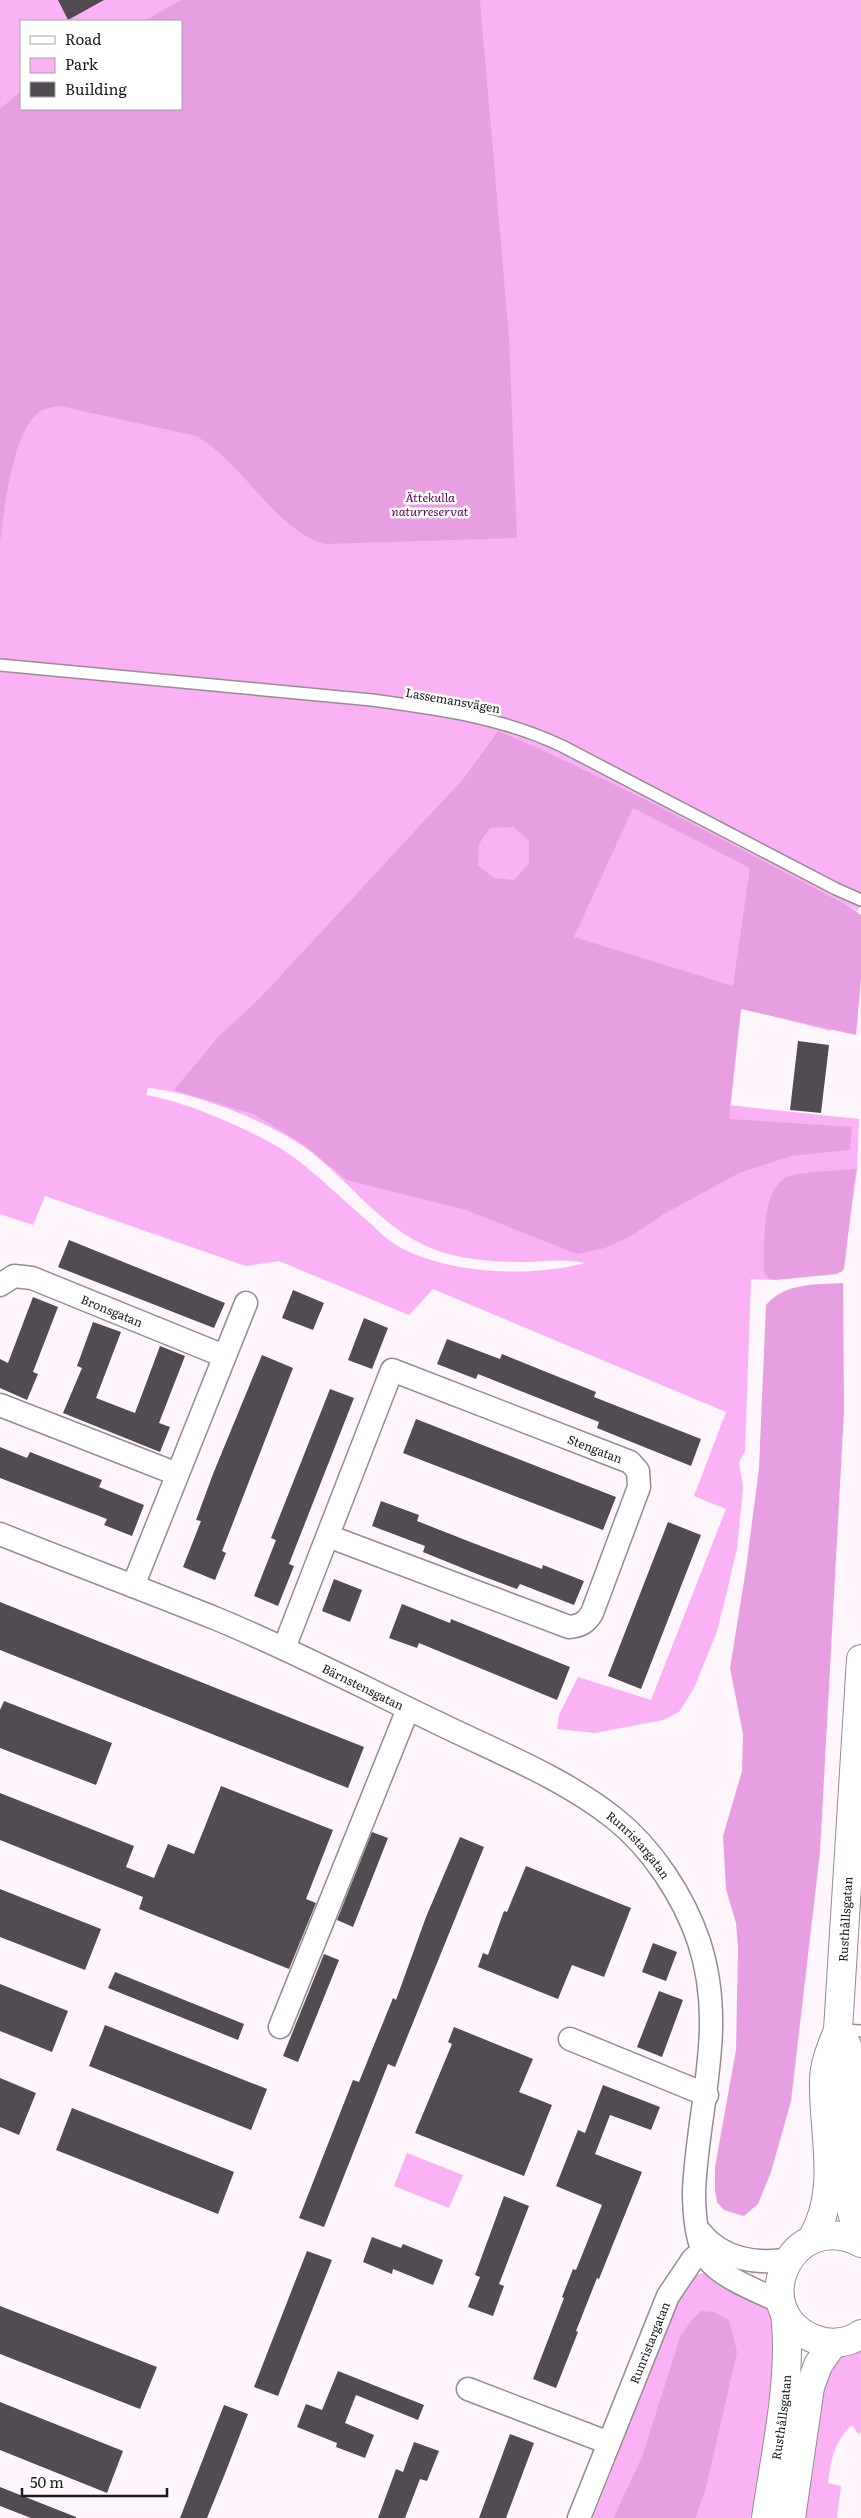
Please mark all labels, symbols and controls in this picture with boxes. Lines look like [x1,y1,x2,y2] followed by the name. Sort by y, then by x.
[20,20,182,110] legend
[65,27,101,50] text: Road
[65,52,99,75] text: Park
[65,77,127,100] text: Building
[392,488,469,520] park label: Ättekulla naturreservat
[404,683,502,717] street label: Lassemansvägen
[78,1290,146,1331] street label: Bronsgatan
[565,1430,625,1467] street label: Stengatan
[319,1659,407,1714] street label: Bärnstensgatan
[603,1806,675,1882] street label: Runristargatan
[833,1876,856,1963] street label: Rusthållsgatan
[625,2299,674,2386] street label: Runristargatan
[766,2374,795,2461] street label: Rusthållsgatan
[22,2466,168,2498] scale bar
[30,2470,64,2493] text: 50 m

